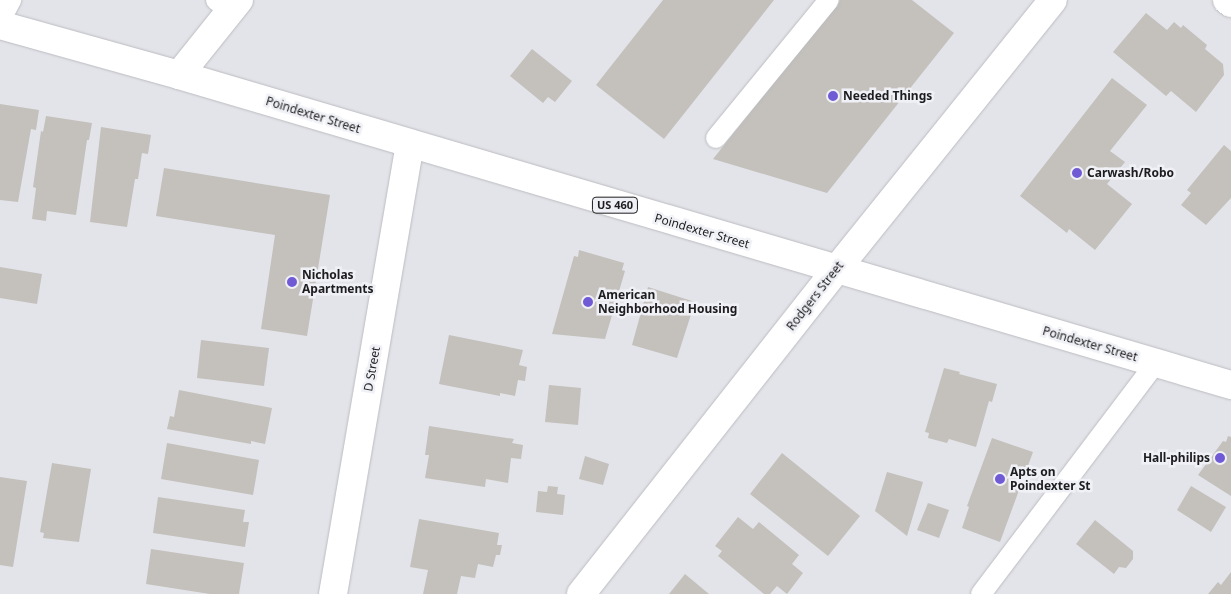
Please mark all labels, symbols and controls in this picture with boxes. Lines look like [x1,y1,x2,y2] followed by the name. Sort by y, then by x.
[843,89,932,103] place label: Needed Things
[827,90,839,102] marker: Needed Things
[264,94,362,136] street label: Poindexter Street
[1087,166,1174,180] place label: Carwash/Robo
[1071,167,1083,179] marker: Carwash/Robo
[591,196,639,214] road number: US 460
[653,211,751,251] street label: Poindexter Street
[784,259,846,333] street label: Rodgers Street
[302,268,374,296] place label: Nicholas Apartments
[286,276,298,288] marker: Nicholas Apartments
[598,288,737,316] place label: American Neighborhood Housing
[582,296,594,308] marker: American Neighborhood Housing
[1041,324,1139,364] street label: Poindexter Street
[361,345,383,393] street label: D Street
[1143,451,1210,465] place label: Hall-philips
[1214,452,1226,464] marker: Hall-philips
[1010,465,1090,493] place label: Apts on Poindexter St
[994,473,1006,485] marker: Apts on Poindexter St

